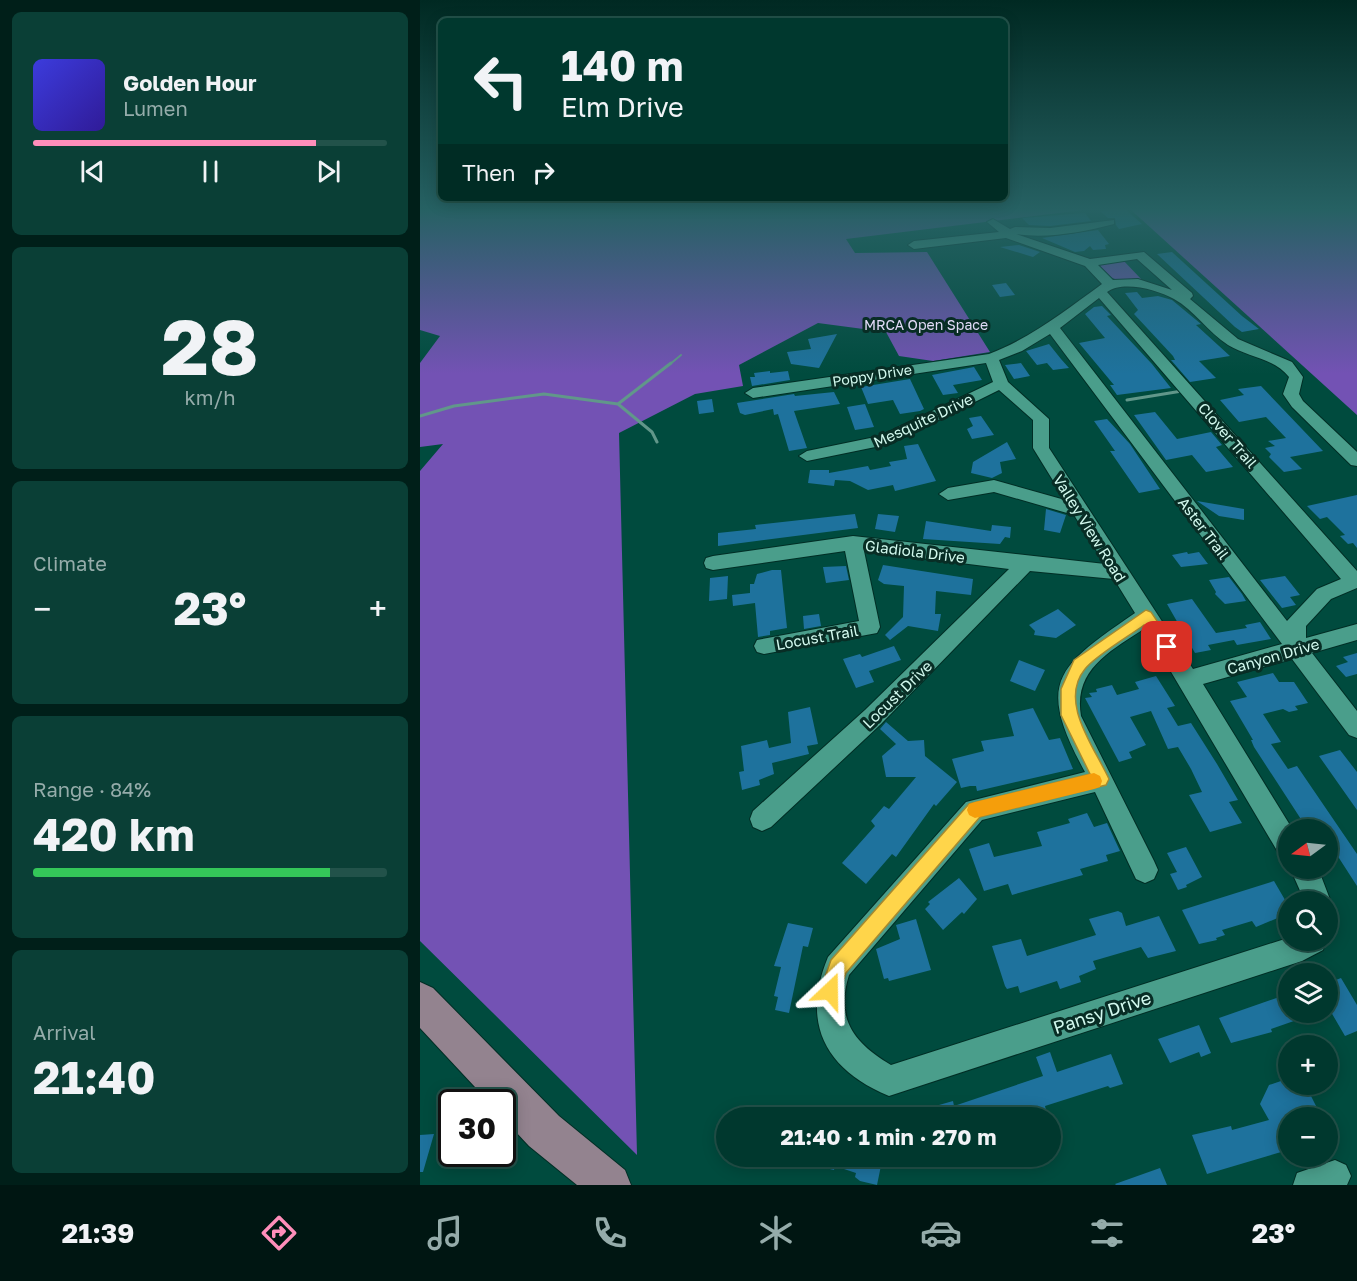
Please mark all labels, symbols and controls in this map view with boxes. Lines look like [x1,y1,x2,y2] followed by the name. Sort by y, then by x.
[561,40,683,90] text: 140 m
[462,42,540,120] icon: left
[123,69,257,96] text: Golden Hour
[561,91,684,123] text: Elm Drive
[123,96,188,120] text: Lumen
[76,155,109,188] icon: previous
[194,155,227,188] icon: pause
[312,155,345,188] icon: next
[527,156,560,189] icon: right
[462,159,515,186] text: Then
[161,299,259,392] text: 28
[864,316,988,333] park label: MRCA Open Space
[831,360,913,390] street label: Poppy Drive
[185,385,235,409] text: km/h
[870,389,976,451] street label: Mesquite Drive
[1195,399,1261,472] street label: Clover Trail
[1050,471,1130,585] street label: Valley View Road
[1175,493,1233,563] street label: Aster Trail
[864,536,966,566] street label: Gladiola Drive
[33,551,107,575] text: Climate
[174,581,246,635] text: 23°
[33,589,51,628] text: −
[369,589,387,628] text: +
[774,621,860,653] street label: Locust Trail
[1141,621,1192,672] pin
[1150,630,1183,663] icon: arrive
[1225,634,1321,678] street label: Canyon Drive
[859,656,936,732] street label: Locust Drive
[33,777,151,801] text: Range · 84%
[33,807,195,861] text: 420 km
[1278,819,1338,879] north arrow
[1278,819,1338,1167] map controls
[1278,891,1338,951] button: search
[798,959,862,1023] position arrow
[1278,963,1338,1023] button: layers
[1050,986,1154,1038] street label: Pansy Drive
[33,1020,96,1044] text: Arrival
[1278,1035,1338,1095] button: +
[33,1050,155,1104] text: 21:40
[438,1089,516,1167] speed limit sign: 30
[1278,1107,1338,1167] button: −
[781,1123,996,1150] text: 21:40 · 1 min · 270 m
[258,1212,300,1254] icon: directions
[424,1212,466,1254] icon: music
[589,1212,631,1254] icon: phone
[755,1212,797,1254] icon: climate
[920,1212,962,1254] icon: car
[1086,1212,1128,1254] icon: filters
[62,1217,134,1249] text: 21:39
[1252,1217,1295,1249] text: 23°

